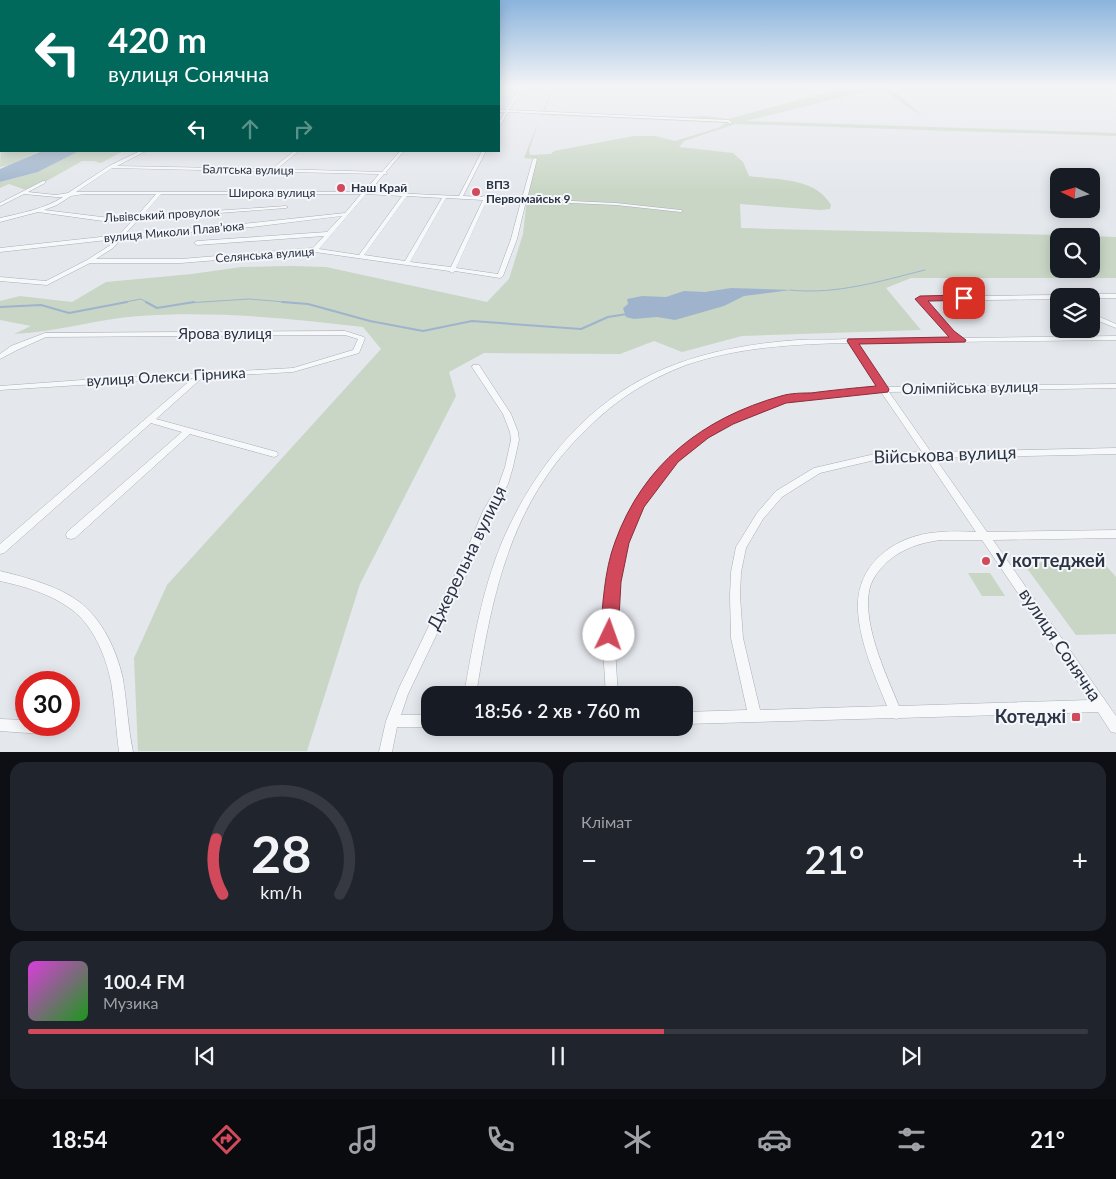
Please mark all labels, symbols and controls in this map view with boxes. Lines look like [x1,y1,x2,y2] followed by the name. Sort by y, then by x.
[108,18,207,60] text: 420 m
[25,20,90,85] icon: left
[108,60,269,87] text: вулиця Сонячна
[183,115,211,143] icon: left
[236,115,264,143] icon: ahead
[289,115,317,143] icon: right
[202,161,294,178] street label: Балтська вулиця
[1050,168,1100,218] north arrow
[1050,168,1100,338] map controls
[486,177,571,206] place label: ВПЗ Первомайськ 9
[351,180,407,195] place label: Наш Край
[335,182,347,194] marker: Наш Край
[228,185,316,200] street label: Широка вулиця
[470,186,482,198] marker: ВПЗ Первомайськ 9
[103,204,221,225] street label: Львівський провулок
[103,218,245,245] street label: вулиця Миколи Плавʼюка
[1050,228,1100,278] button: search
[215,244,315,265] street label: Селянська вулиця
[943,277,985,319] pin
[950,284,978,312] icon: arrive
[1050,288,1100,338] button: layers
[177,324,272,342] street label: Ярова вулиця
[86,363,246,389] street label: вулиця Олекси Гірника
[902,377,1038,397] street label: Олімпійська вулиця
[873,441,1017,467] street label: Військова вулиця
[422,482,511,633] street label: Джерельна вулиця
[995,549,1105,571] place label: У коттеджей
[980,555,992,567] marker: У коттеджей
[1015,584,1107,705] street label: вулиця Сонячна
[582,608,634,660] position arrow
[15,671,80,736] speed limit sign: 30
[474,699,640,722] text: 18:56 · 2 хв · 760 m
[995,705,1066,727] place label: Котеджі
[1070,711,1082,723] marker: Котеджі
[581,812,632,831] text: Клімат
[251,822,312,884] text: 28
[805,836,864,882] text: 21°
[581,843,597,877] text: −
[1072,843,1088,877] text: +
[261,881,302,903] text: km/h
[103,970,185,993] text: 100.4 FM
[103,993,159,1012] text: Музика
[191,1042,219,1070] icon: previous
[544,1042,572,1070] icon: pause
[897,1042,925,1070] icon: next
[209,1122,244,1157] icon: directions
[346,1122,381,1157] icon: music
[483,1122,518,1157] icon: phone
[620,1122,655,1157] icon: climate
[757,1122,792,1157] icon: car
[894,1122,929,1157] icon: filters
[51,1126,108,1153] text: 18:54
[1030,1126,1065,1153] text: 21°

